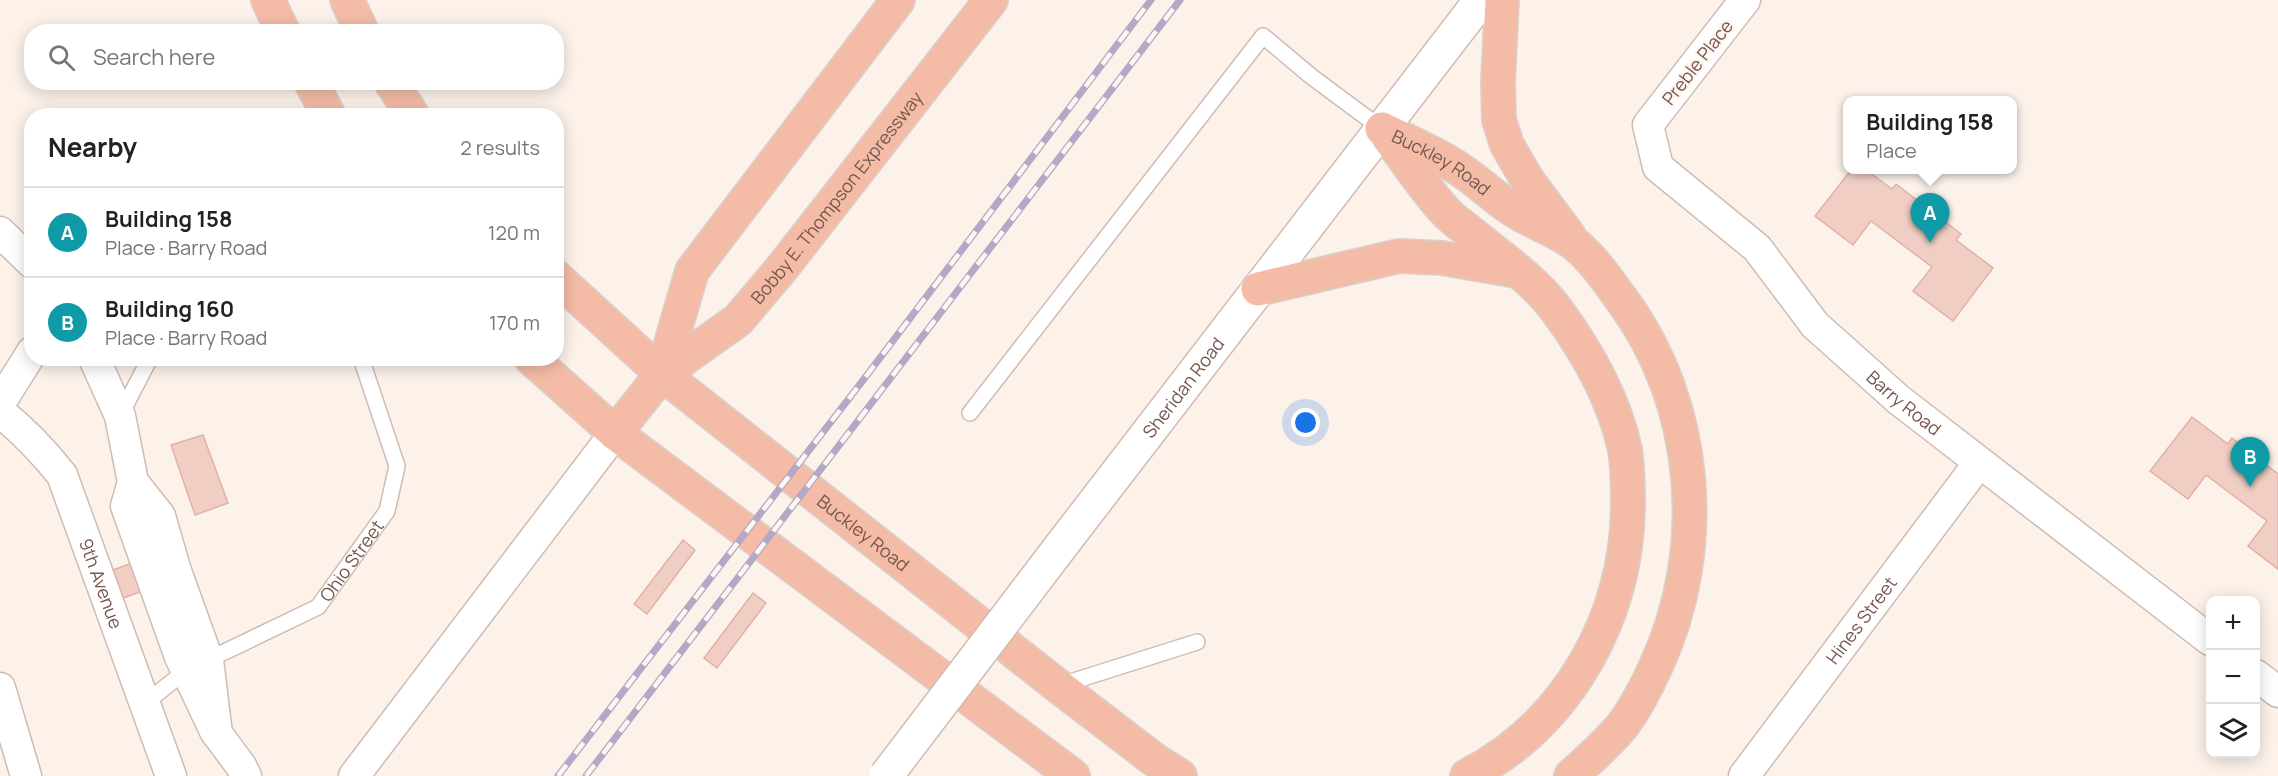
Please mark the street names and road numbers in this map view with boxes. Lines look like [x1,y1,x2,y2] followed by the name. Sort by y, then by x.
[1656,14,1738,110] street label: Preble Place
[745,86,928,309] street label: Bobby E. Thompson Expressway
[1388,124,1496,200] street label: Buckley Road
[1137,332,1229,443] street label: Sheridan Road
[1862,365,1946,440] street label: Barry Road
[812,489,914,576] street label: Buckley Road
[314,515,389,606] street label: Ohio Street
[74,535,129,632] street label: 9th Avenue
[1820,571,1902,669] street label: Hines Street

